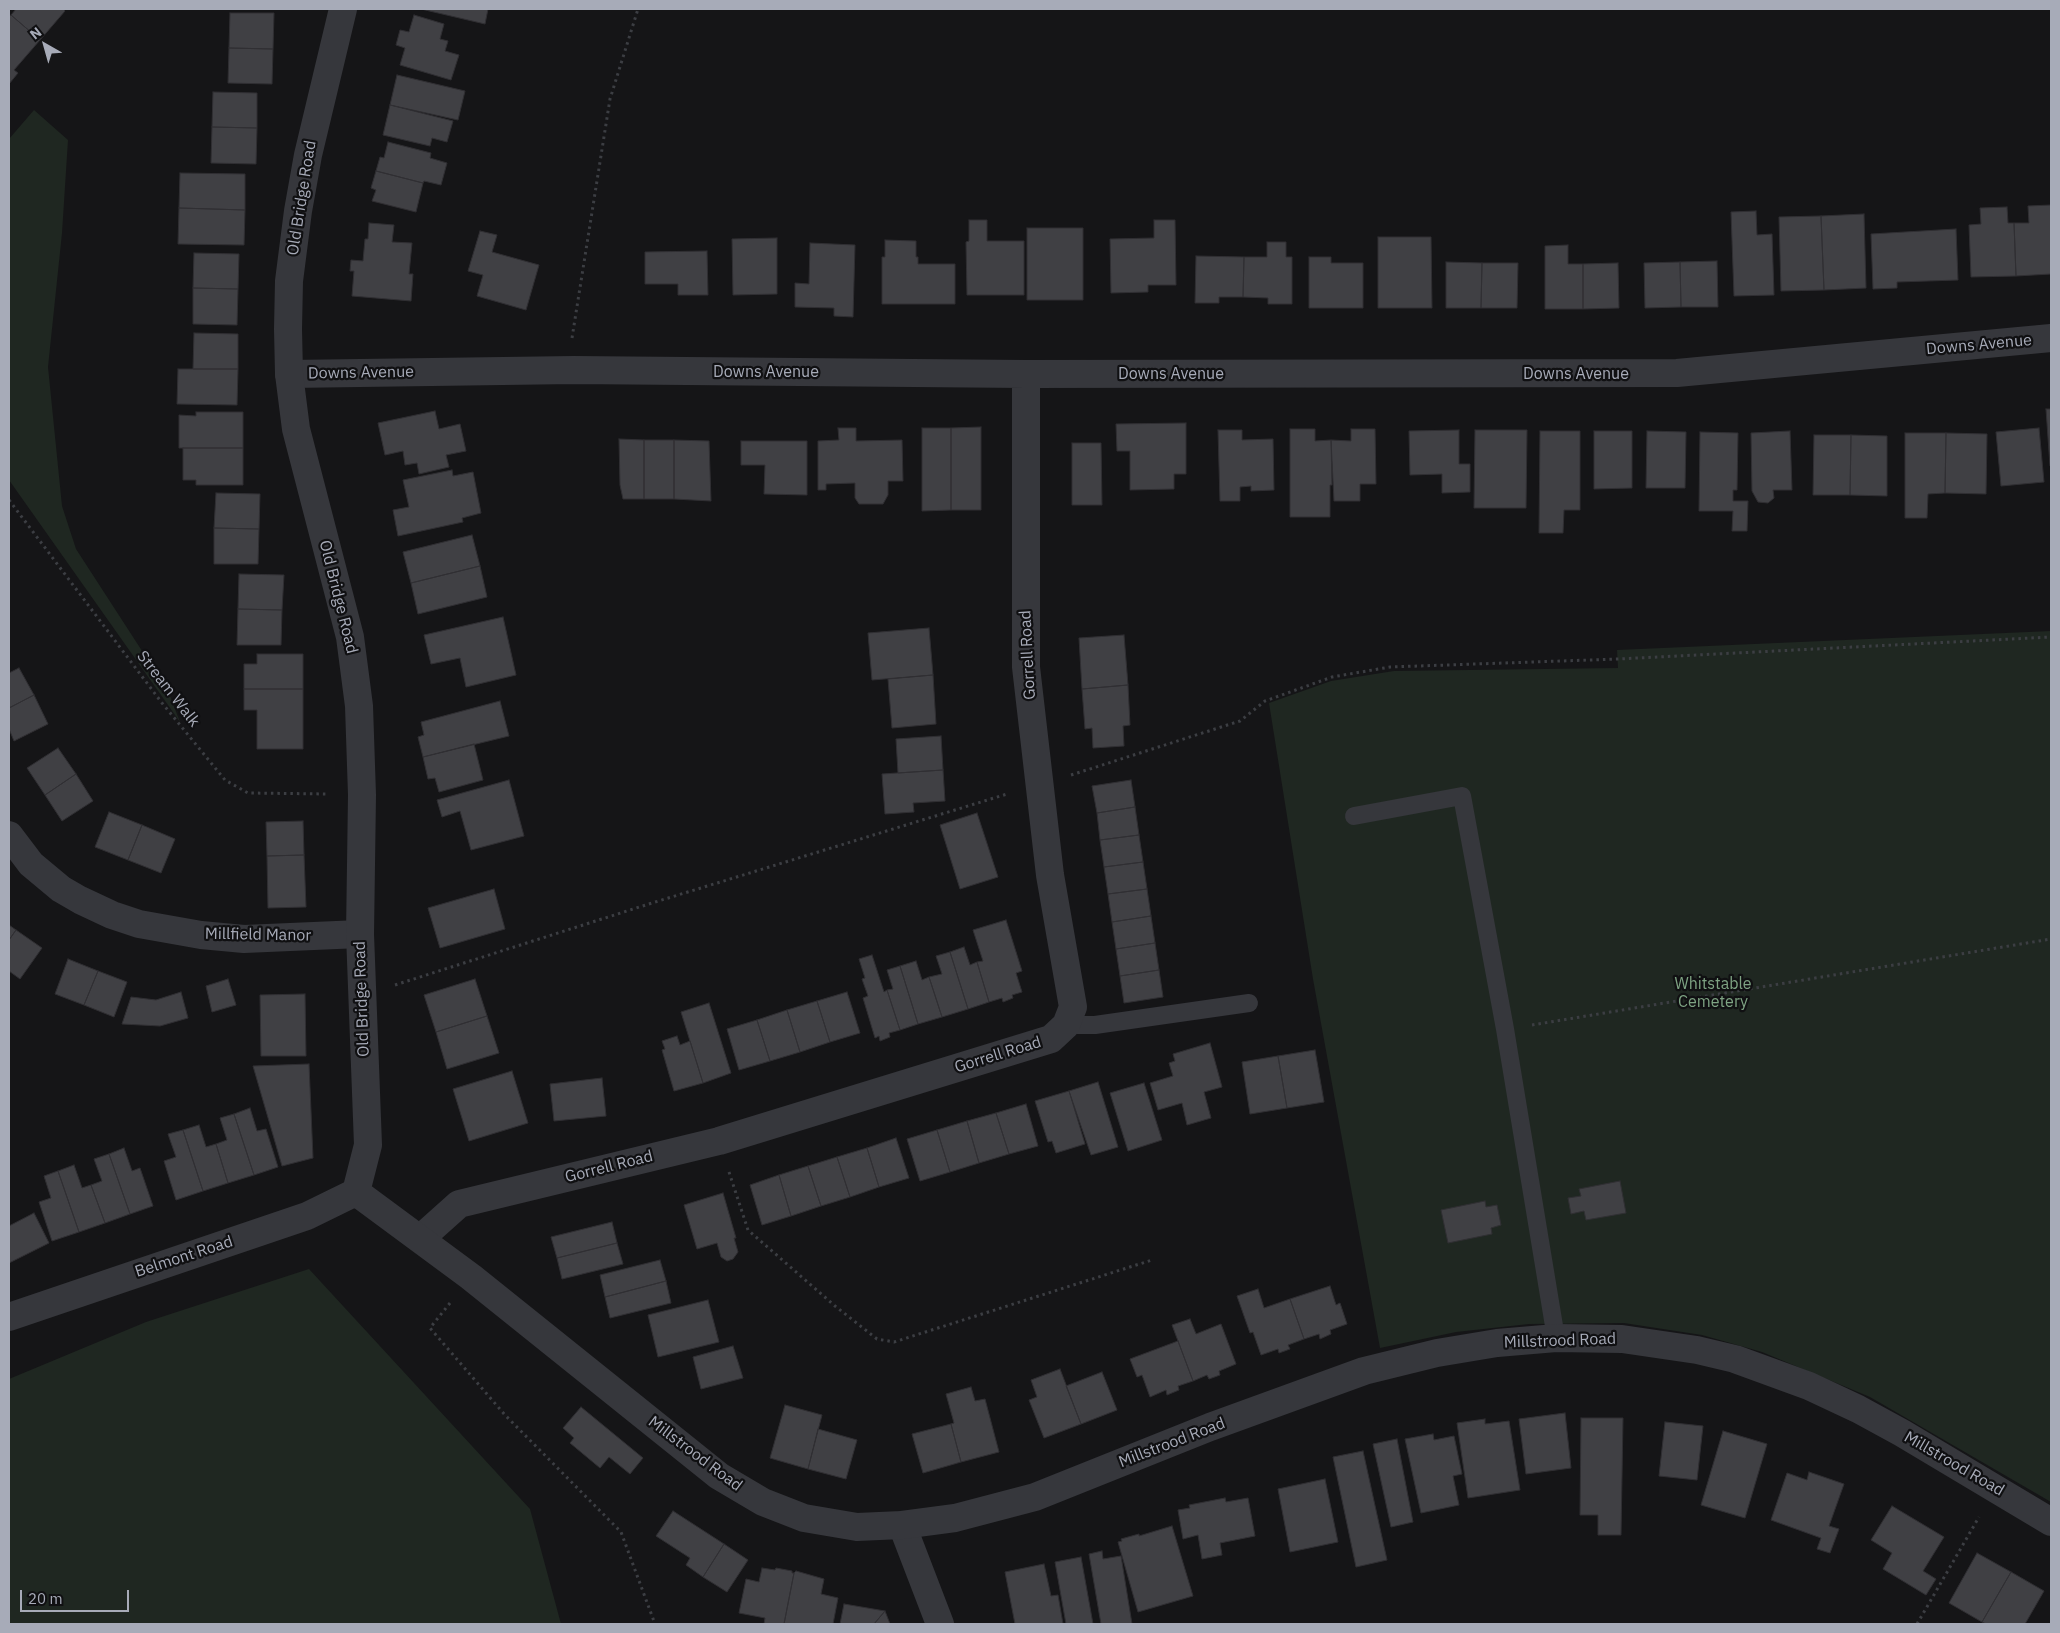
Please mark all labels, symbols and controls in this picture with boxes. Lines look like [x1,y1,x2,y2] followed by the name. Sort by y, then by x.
[20,20,70,70] north arrow
[26,23,45,43] text: N
[283,139,321,257] street label: Old Bridge Road
[1925,331,2033,359] street label: Downs Avenue
[308,362,414,384] street label: Downs Avenue
[713,362,819,382] street label: Downs Avenue
[1118,364,1224,384] street label: Downs Avenue
[1523,364,1629,384] street label: Downs Avenue
[315,538,361,656] street label: Old Bridge Road
[1016,610,1040,700] street label: Gorrell Road
[132,647,204,731] street label: Stream Walk
[205,924,311,946] street label: Millfield Manor
[350,941,374,1057] street label: Old Bridge Road
[1674,974,1752,1012] park label: Whitstable Cemetery
[952,1033,1044,1077] street label: Gorrell Road
[563,1147,655,1187] street label: Gorrell Road
[133,1232,235,1282] street label: Belmont Road
[1503,1329,1617,1353] street label: Millstrood Road
[644,1412,746,1496] street label: Millstrood Road
[1116,1414,1228,1472] street label: Millstrood Road
[1901,1428,2007,1500] street label: Millstrood Road
[22,1580,131,1612] scale bar
[28,1589,63,1608] text: 20 m

